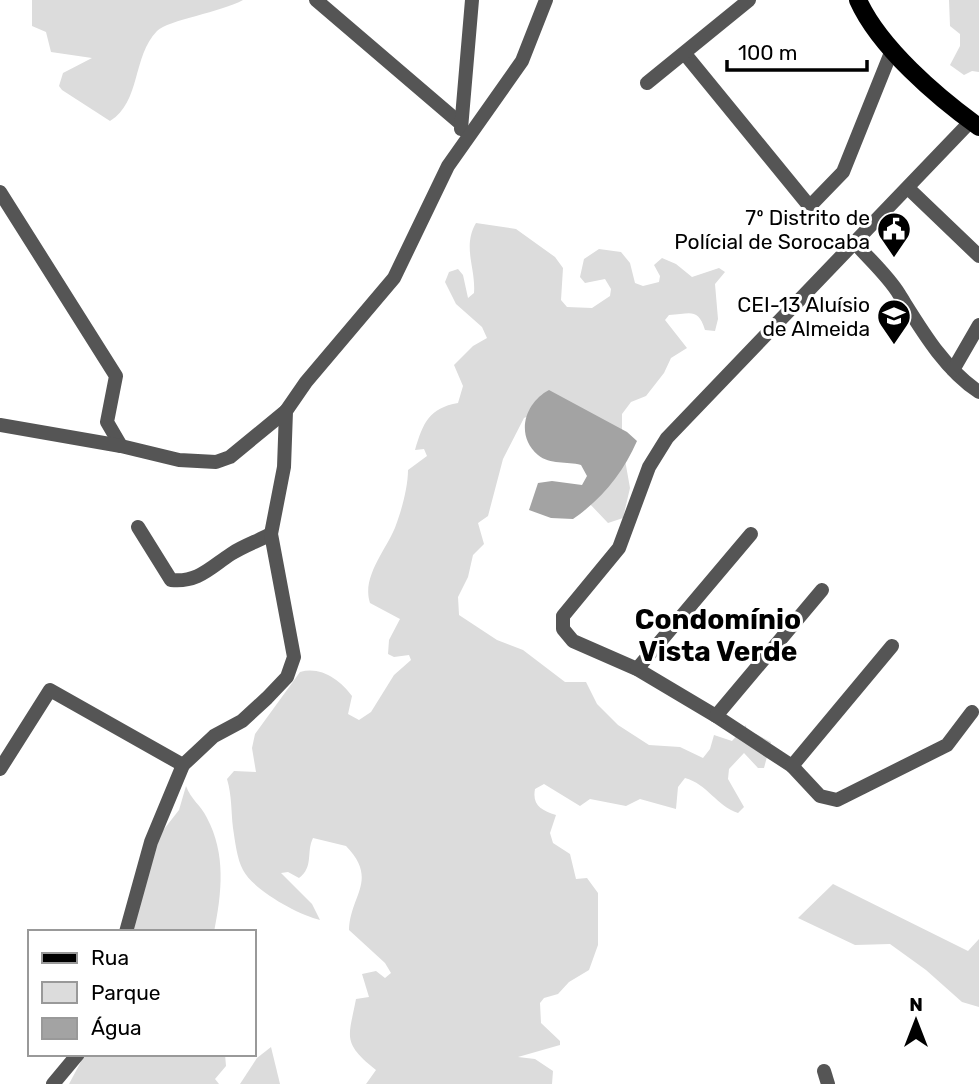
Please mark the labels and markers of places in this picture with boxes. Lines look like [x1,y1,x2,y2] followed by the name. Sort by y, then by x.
[674,205,870,254] place label: 7º Distrito de Polícial de Sorocaba
[875,210,913,259] public building icon: 7º Distrito de Polícial de Sorocaba
[737,292,870,341] place label: CEI-13 Aluísio de Almeida
[875,297,913,346] school or university icon: CEI-13 Aluísio de Almeida

